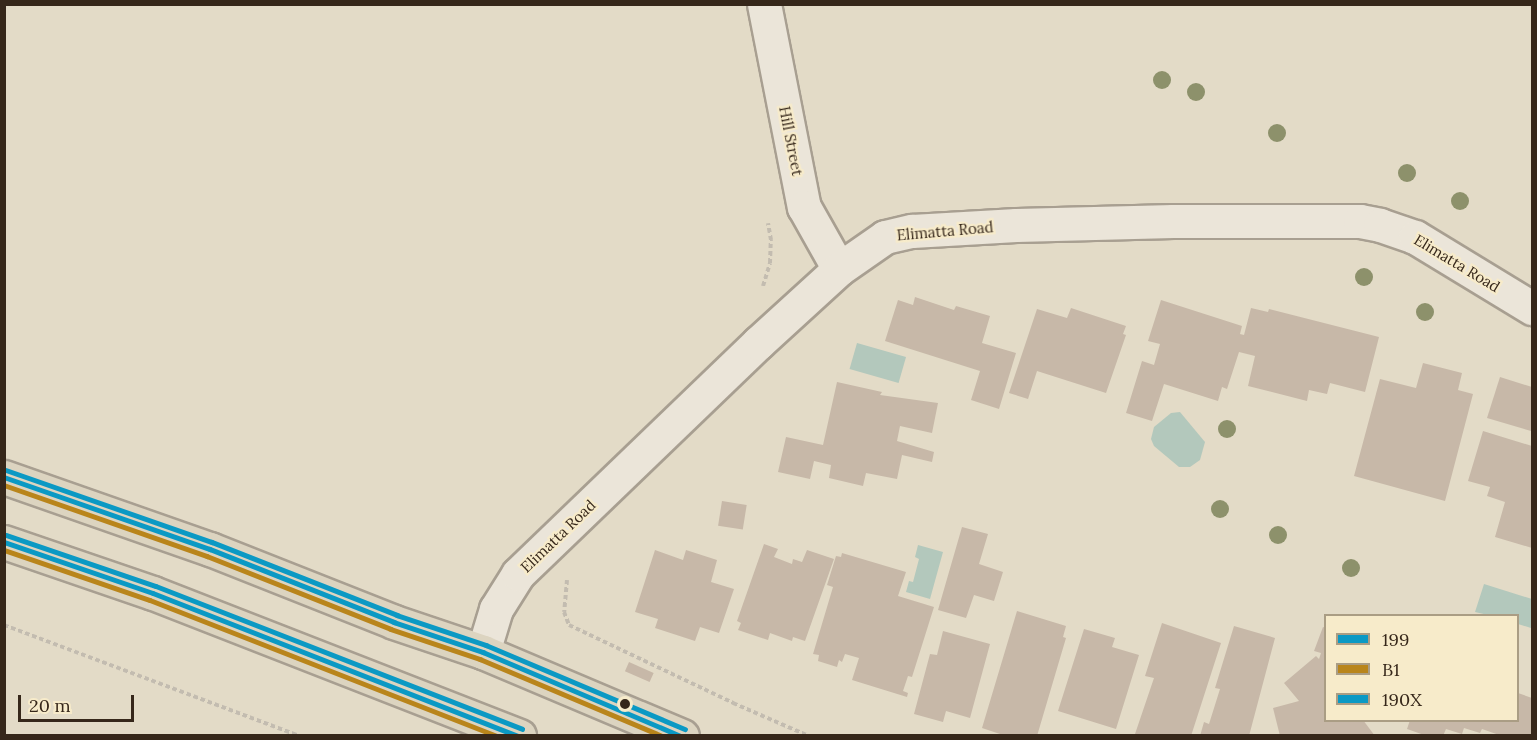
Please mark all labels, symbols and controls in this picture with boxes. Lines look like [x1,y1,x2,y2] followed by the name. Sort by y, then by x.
[775,105,807,177] street label: Hill Street
[896,218,994,244] street label: Elimatta Road
[1411,230,1503,296] street label: Elimatta Road
[517,496,599,576] street label: Elimatta Road
[1324,614,1519,722] legend
[1382,628,1409,651] text: 199
[1382,658,1400,681] text: B1
[21,683,136,721] scale bar
[1382,688,1422,711] text: 190X
[29,694,71,717] text: 20 m
[619,698,631,710] unlabelled marker

